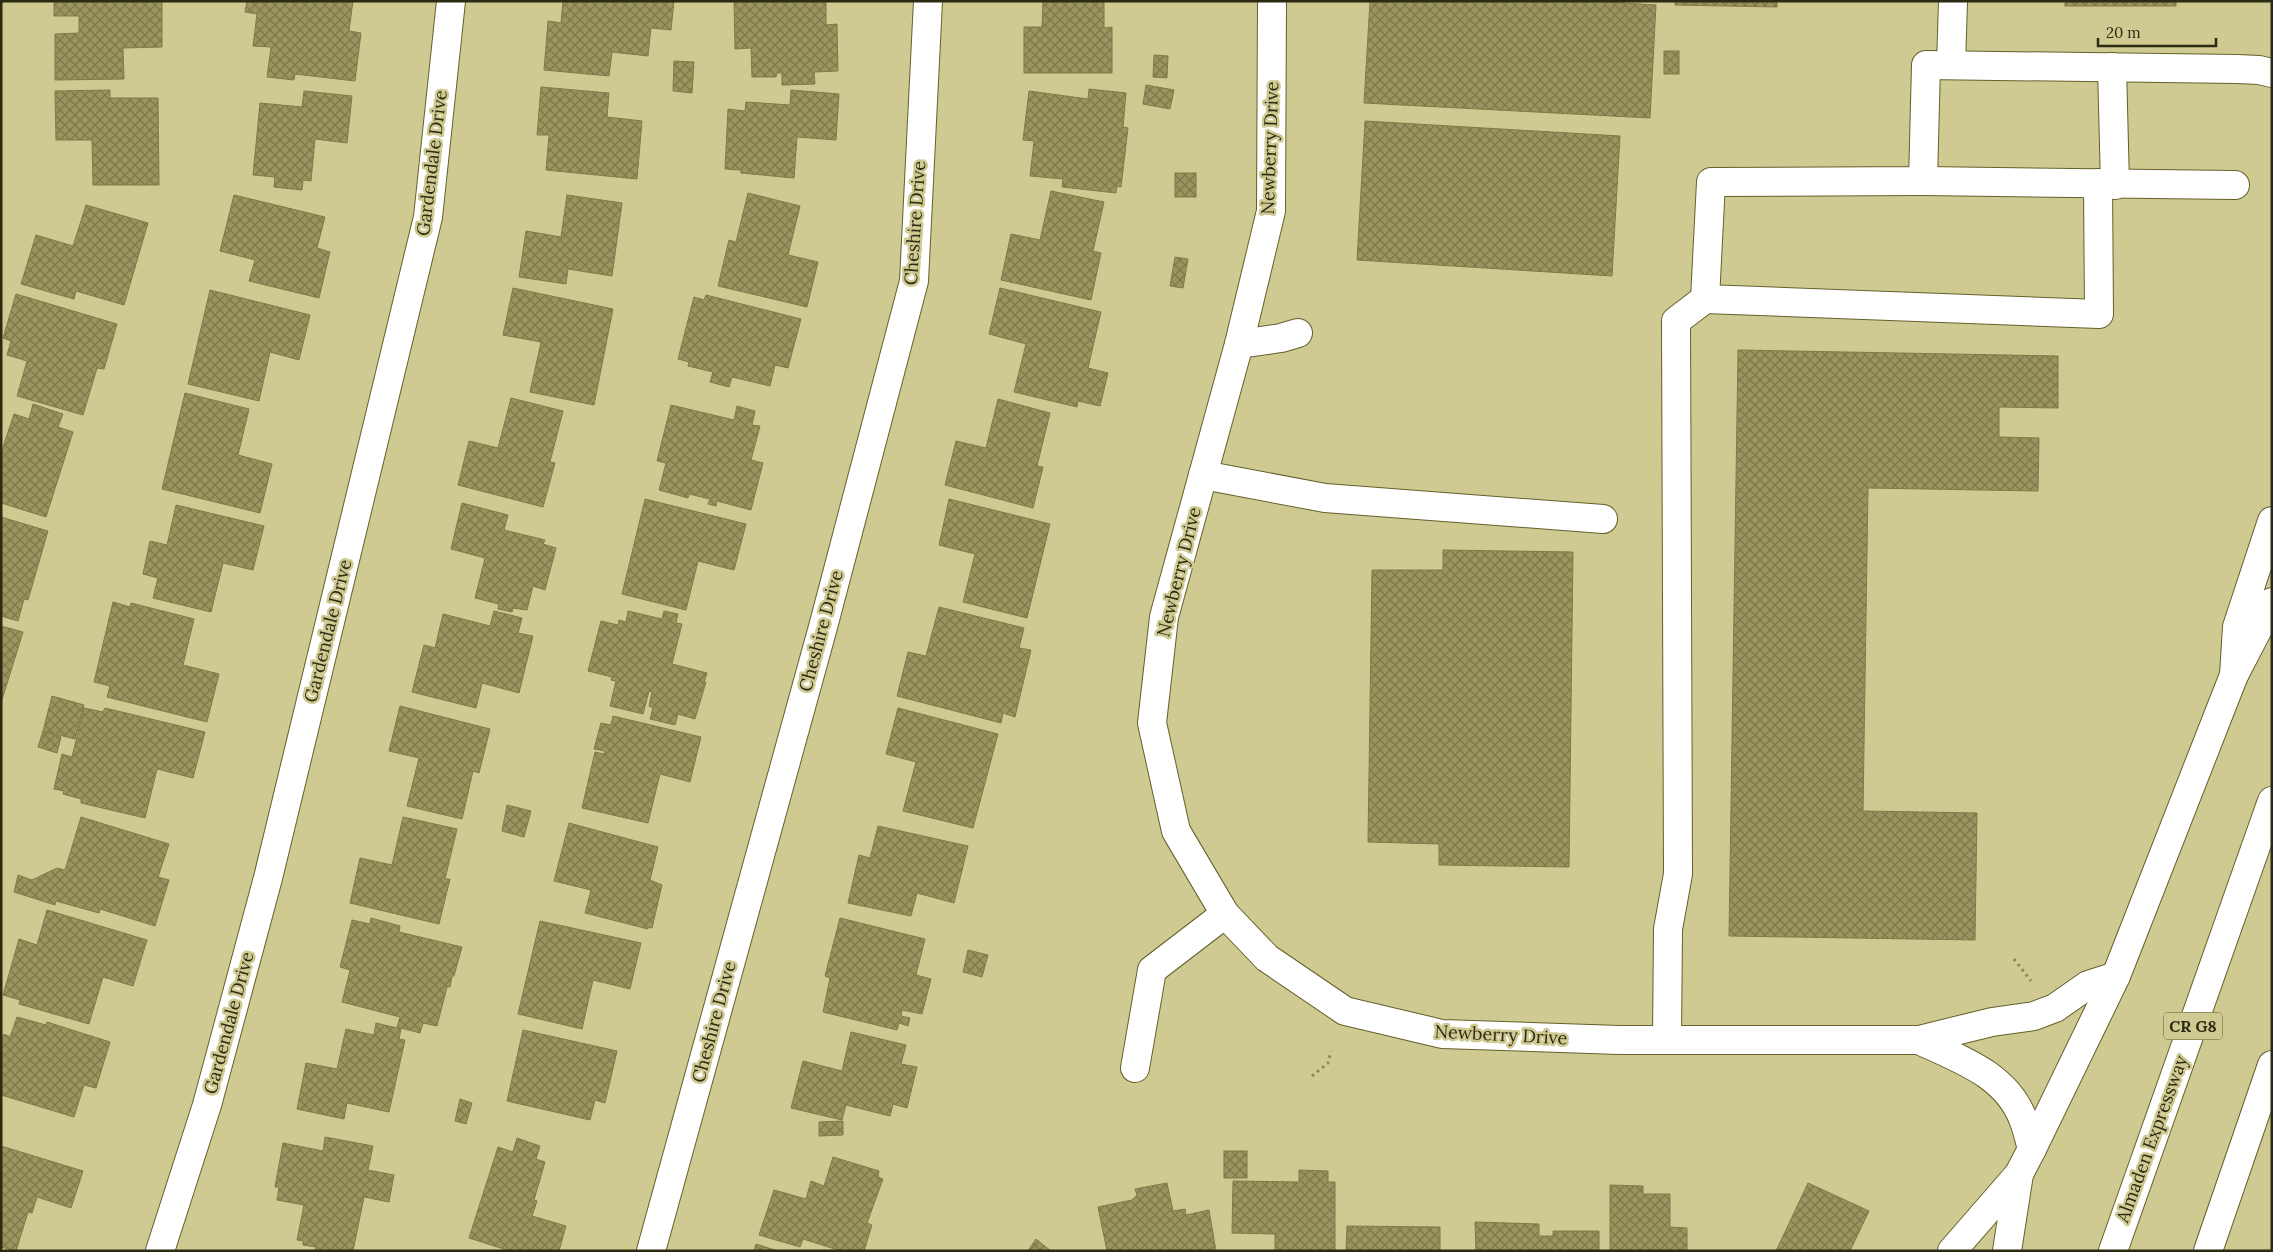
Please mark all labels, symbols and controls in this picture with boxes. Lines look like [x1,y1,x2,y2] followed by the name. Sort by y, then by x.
[2098,15,2216,47] scale bar
[2106,23,2141,42] text: 20 m
[1256,81,1283,215] street label: Newberry Drive
[411,89,452,237] street label: Gardendale Drive
[899,160,930,286] street label: Cheshire Drive
[1151,504,1206,639] street label: Newberry Drive
[299,557,356,705] street label: Gardendale Drive
[793,568,848,694] street label: Cheshire Drive
[198,949,259,1097] street label: Gardendale Drive
[686,959,741,1085] street label: Cheshire Drive
[2164,1012,2222,1040] road number: CR G8
[1434,1020,1568,1049] street label: Newberry Drive
[2110,1052,2193,1226] street label: Almaden Expressway

